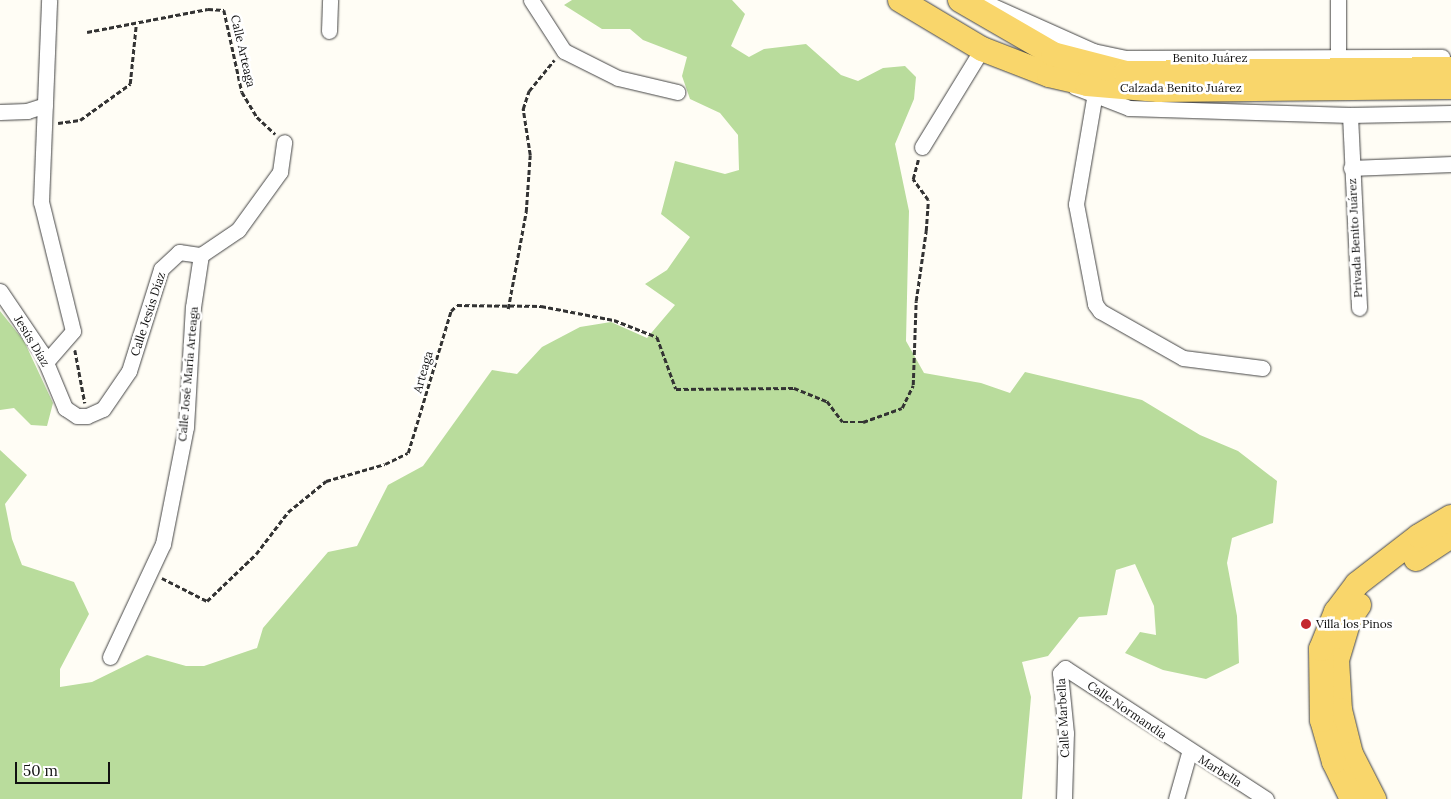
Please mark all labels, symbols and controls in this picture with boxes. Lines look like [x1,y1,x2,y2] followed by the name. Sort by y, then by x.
[228,13,258,89] street label: Calle Arteaga
[1172,51,1248,65] street label: Benito Juárez
[1120,81,1242,95] street label: Calzada Benito Juárez
[1345,178,1365,298] street label: Privada Benito Juárez
[128,270,168,358] street label: Calle Jesús Díaz
[175,306,201,442] street label: Calle José María Arteaga
[11,313,53,369] street label: Jesús Díaz
[410,349,436,395] street label: Arteaga
[1316,617,1392,631] place label: Villa los Pinos
[1300,618,1312,630] marker: Villa los Pinos
[1054,678,1072,758] street label: Calle Marbella
[1084,678,1170,742] street label: Calle Normandia
[18,752,112,784] scale bar
[1196,752,1244,790] street label: Marbella
[23,761,58,780] text: 50 m

